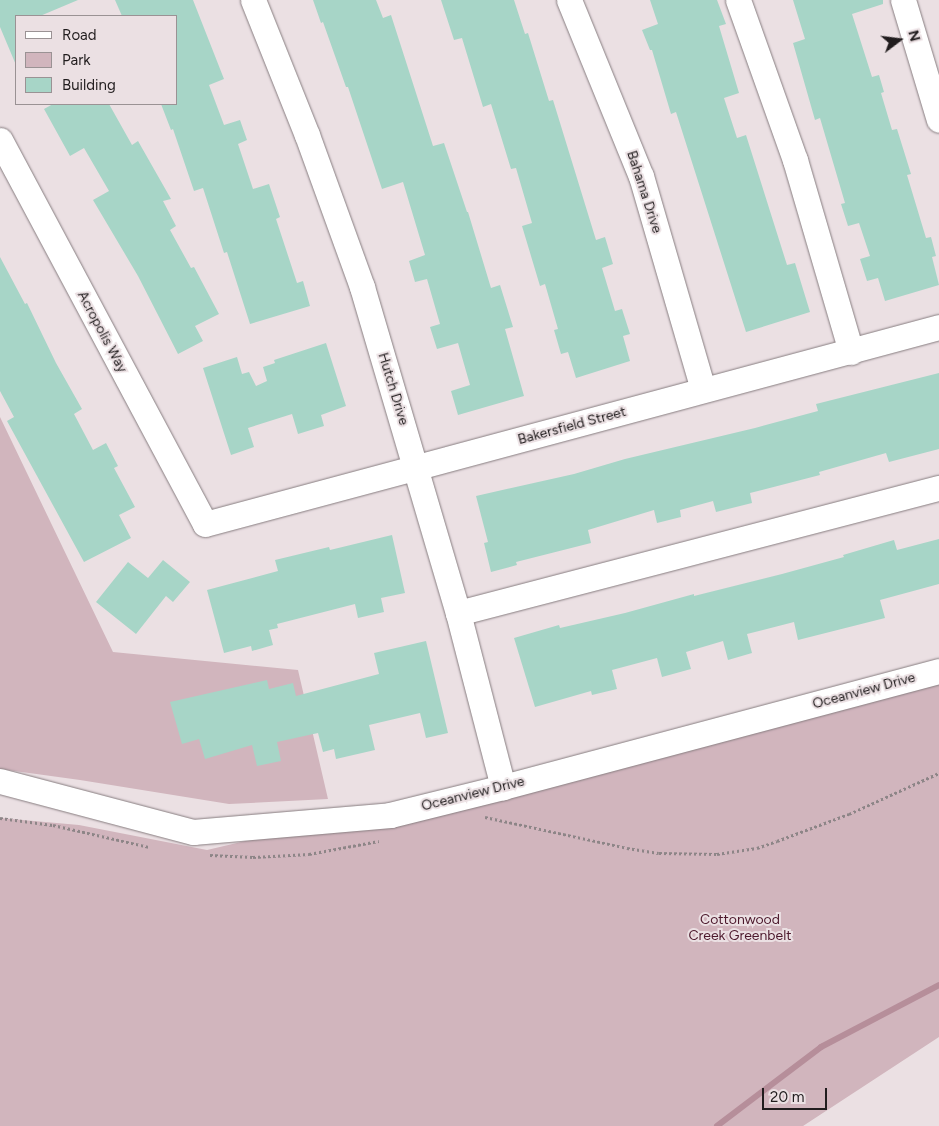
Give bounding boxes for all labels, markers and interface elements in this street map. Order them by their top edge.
legend [15,15,178,105]
north arrow [874,15,924,65]
text: Road [62,26,97,44]
text: N [904,29,924,43]
text: Park [62,51,91,69]
text: Building [62,76,116,94]
street label: Bahama Drive [623,149,665,235]
street label: Acropolis Way [74,288,130,376]
street label: Hutch Drive [374,351,412,427]
street label: Bakersfield Street [516,403,628,449]
street label: Oceanview Drive [811,669,917,713]
street label: Oceanview Drive [420,773,526,815]
park label: Cottonwood Creek Greenbelt [688,912,792,944]
scale bar [764,1078,829,1110]
text: 20 m [770,1088,804,1106]

